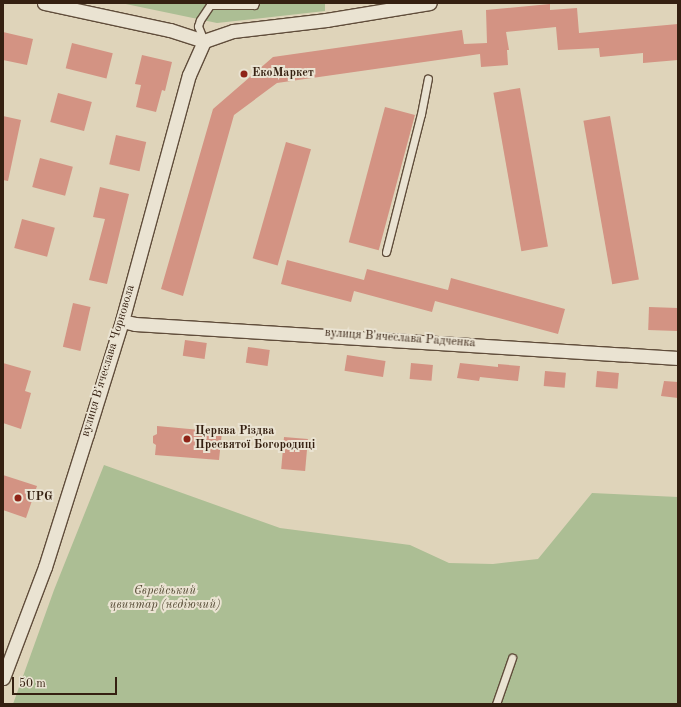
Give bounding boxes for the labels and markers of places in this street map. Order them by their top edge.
place label: ЕкоМаркет [252,67,314,81]
marker: ЕкоМаркет [239,69,249,79]
place label: Церква Різдва Пресвятої Богородиці [195,425,315,453]
marker: Церква Різдва Пресвятої Богородиці [182,434,192,444]
place label: UPG [26,491,53,505]
marker: UPG [13,493,23,503]

